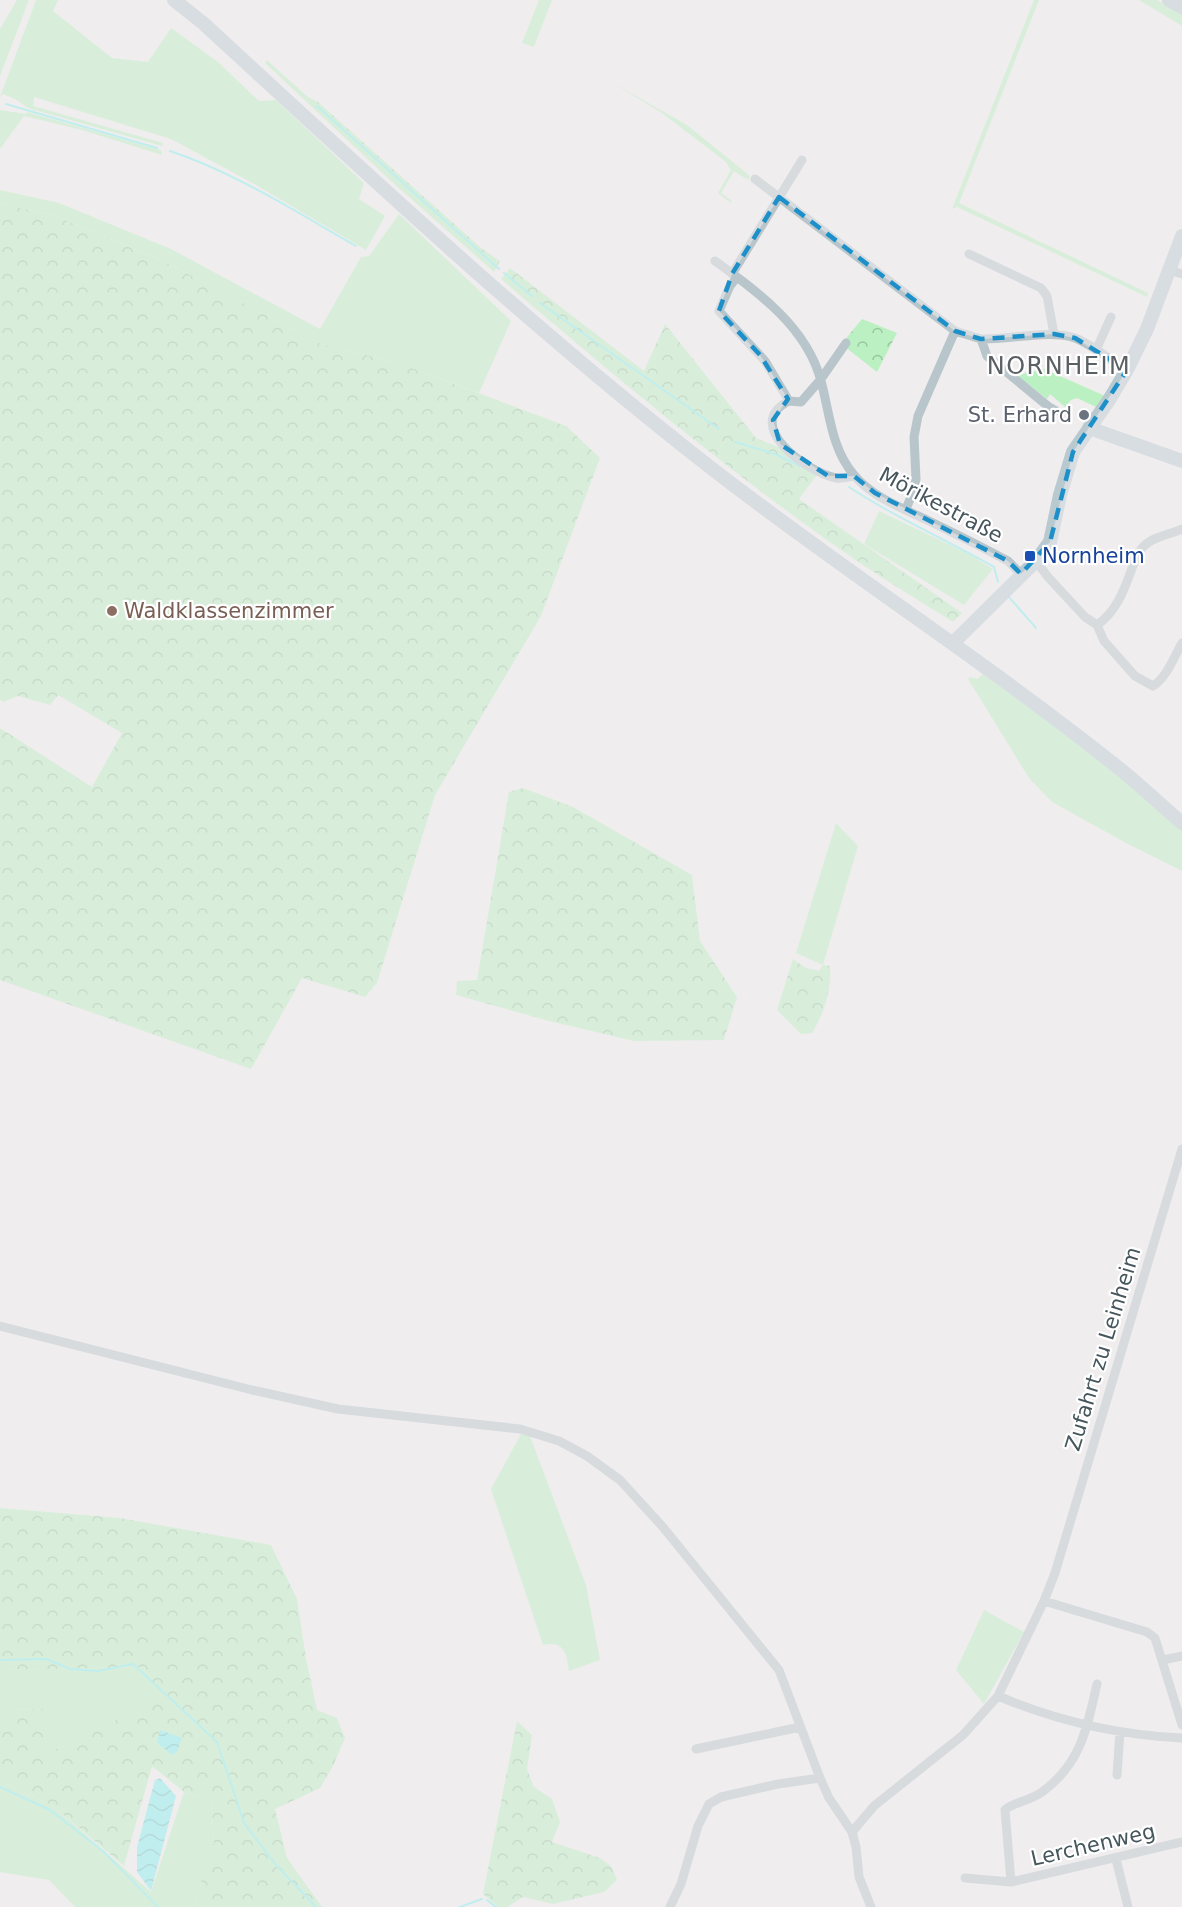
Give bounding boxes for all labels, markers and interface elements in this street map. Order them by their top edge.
district label: NORNHEIM [987,352,1131,380]
place label: St. Erhard [968,403,1072,427]
marker: St. Erhard [1077,408,1091,422]
street label: Mörikestraße [875,462,1007,548]
place label: Nornheim [1042,544,1145,568]
marker: Nornheim [1023,549,1037,563]
place label: Waldklassenzimmer [124,599,334,623]
marker: Waldklassenzimmer [105,604,119,618]
street label: Zufahrt zu Leinheim [1061,1244,1145,1454]
street label: Lerchenweg [1028,1819,1158,1871]

